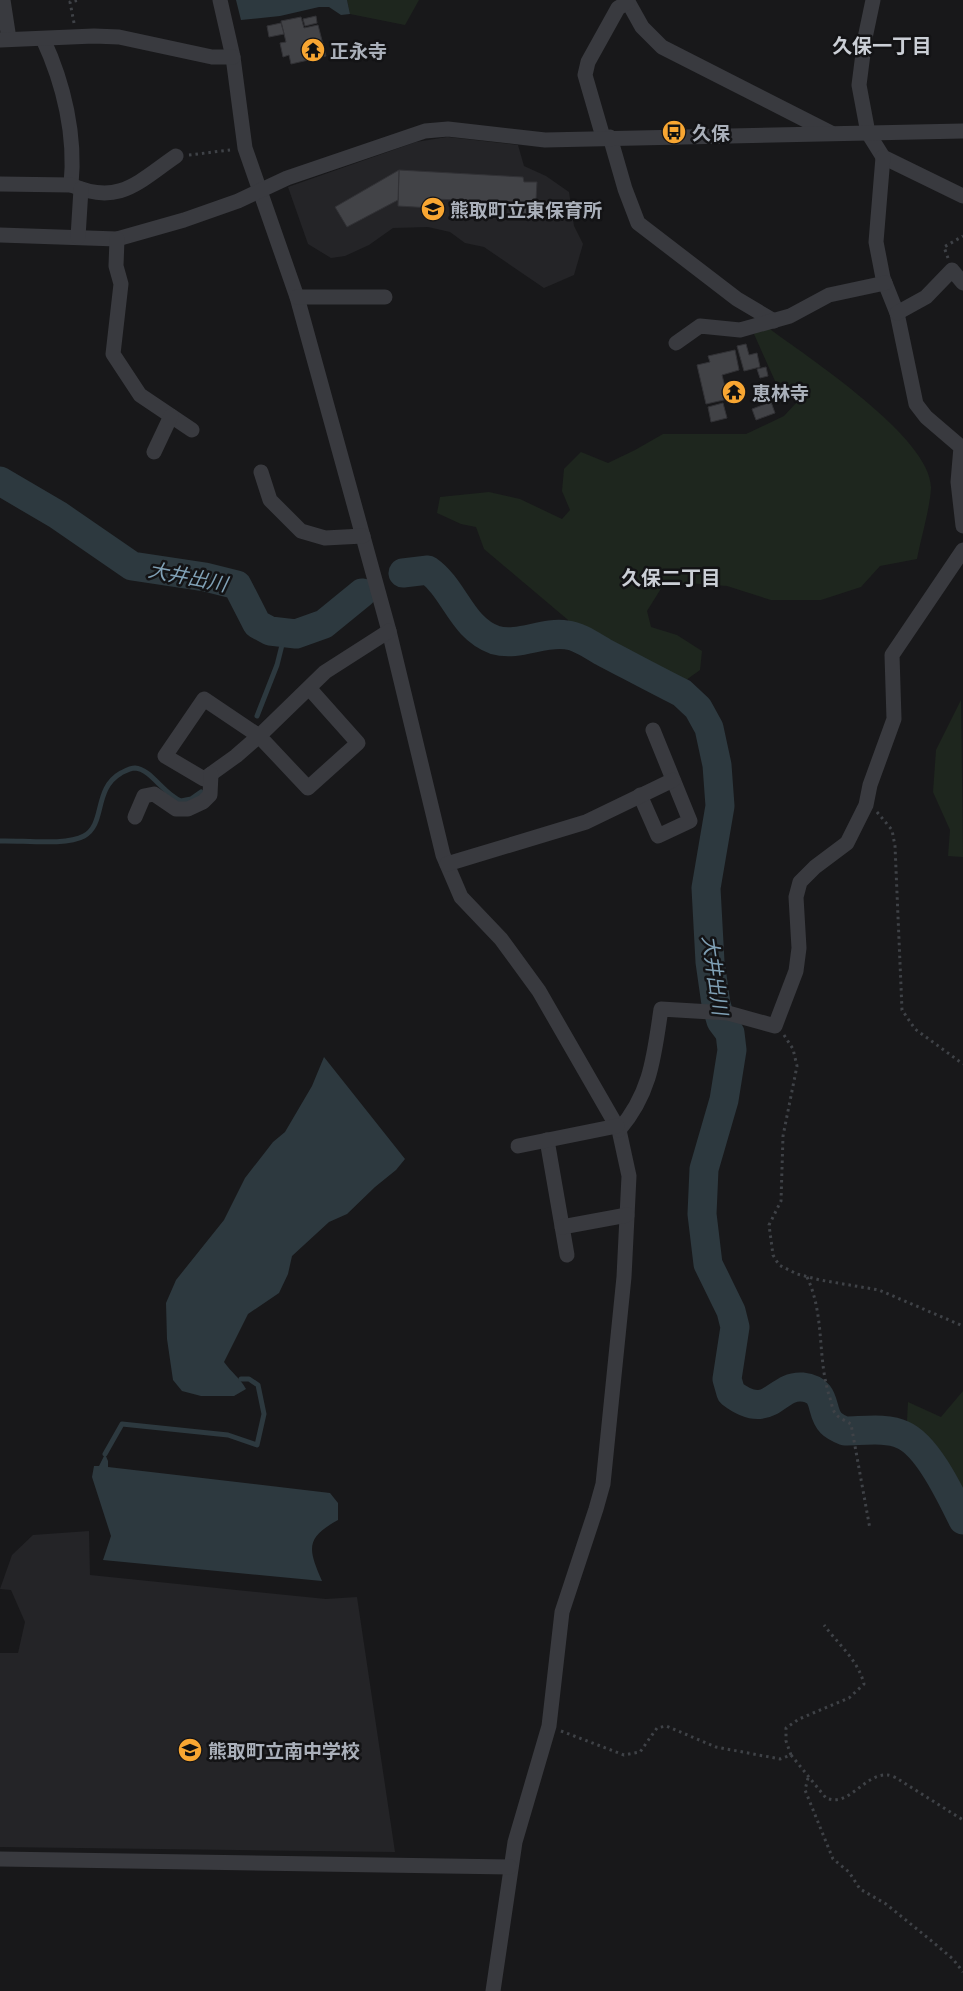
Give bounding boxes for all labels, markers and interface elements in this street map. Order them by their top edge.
district label: 久保一丁目 [832,33,932,57]
temple icon: 正永寺 [300,37,326,63]
place label: 正永寺 [330,39,387,62]
bus stop icon: 久保 [661,119,687,145]
place label: 久保 [692,121,730,144]
school or university icon: 熊取町立東保育所 [420,196,446,222]
place label: 熊取町立東保育所 [450,198,602,221]
temple icon: 恵林寺 [721,379,747,405]
place label: 恵林寺 [752,381,809,404]
water label: 大井出川 [146,557,232,596]
district label: 久保二丁目 [621,565,721,589]
water label: 大井出川 [699,934,734,1018]
school or university icon: 熊取町立南中学校 [177,1737,203,1763]
place label: 熊取町立南中学校 [208,1739,360,1762]

